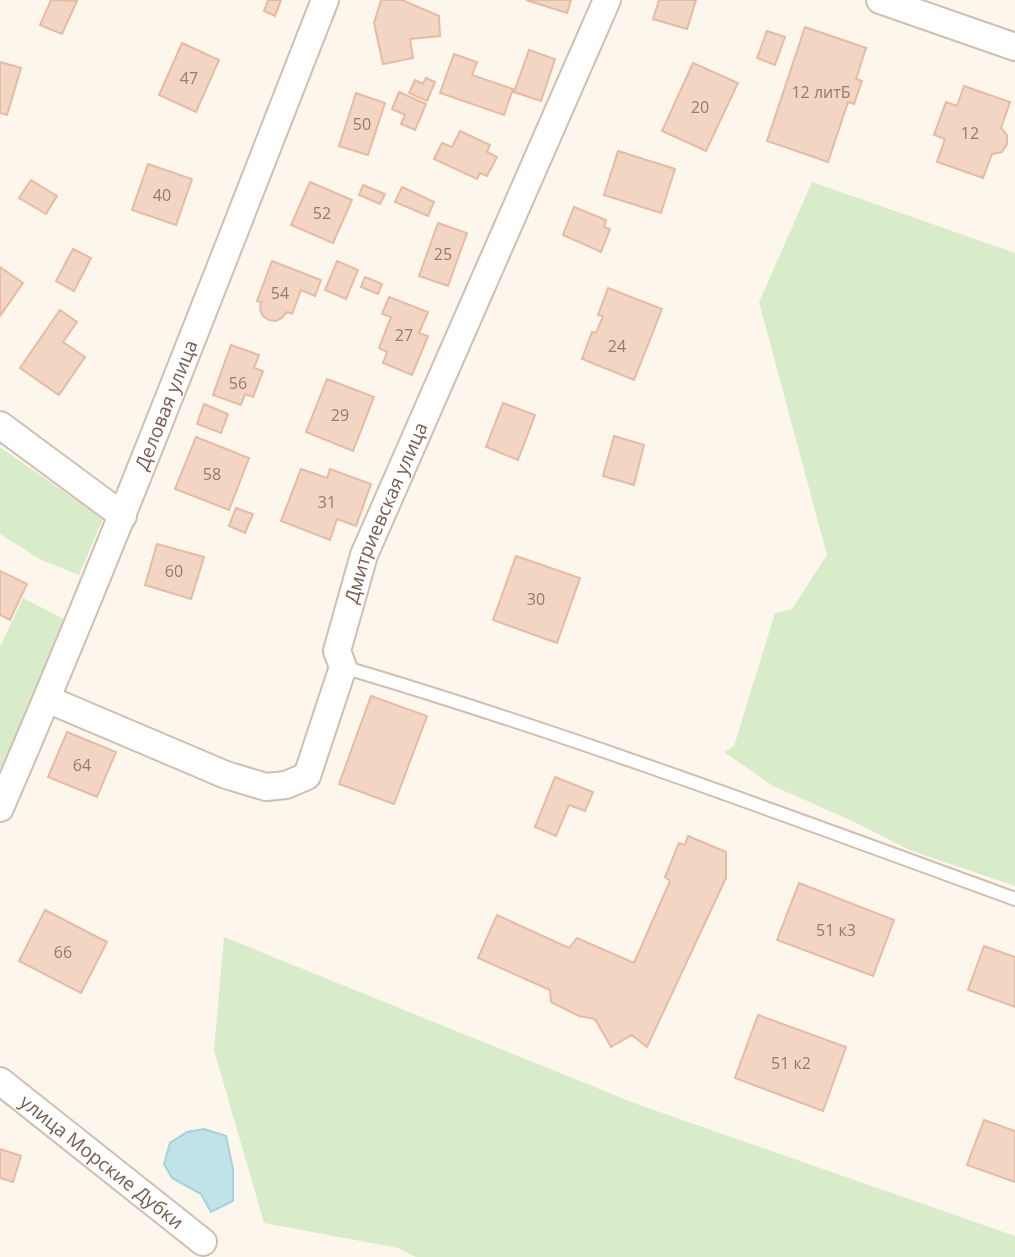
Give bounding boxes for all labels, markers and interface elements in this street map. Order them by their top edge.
house number: 47 [180,67,198,89]
house number: 12 литБ [791,81,851,103]
house number: 20 [691,96,709,118]
house number: 50 [353,113,371,135]
house number: 12 [961,122,979,144]
house number: 40 [153,184,171,206]
house number: 52 [313,202,331,224]
house number: 25 [434,243,452,265]
house number: 54 [271,282,289,304]
house number: 27 [395,324,413,346]
house number: 24 [608,335,626,357]
street label: Деловая улица [128,336,204,474]
house number: 56 [229,372,247,394]
house number: 29 [331,404,349,426]
street label: Дмитриевская улица [338,418,434,606]
house number: 58 [203,463,221,485]
house number: 31 [318,491,336,513]
house number: 60 [165,560,183,582]
house number: 30 [527,588,545,610]
house number: 64 [73,754,91,776]
house number: 51 к3 [816,919,856,941]
house number: 66 [54,941,72,963]
house number: 51 к2 [771,1052,811,1074]
street label: улица Морские Дубки [14,1089,189,1235]

